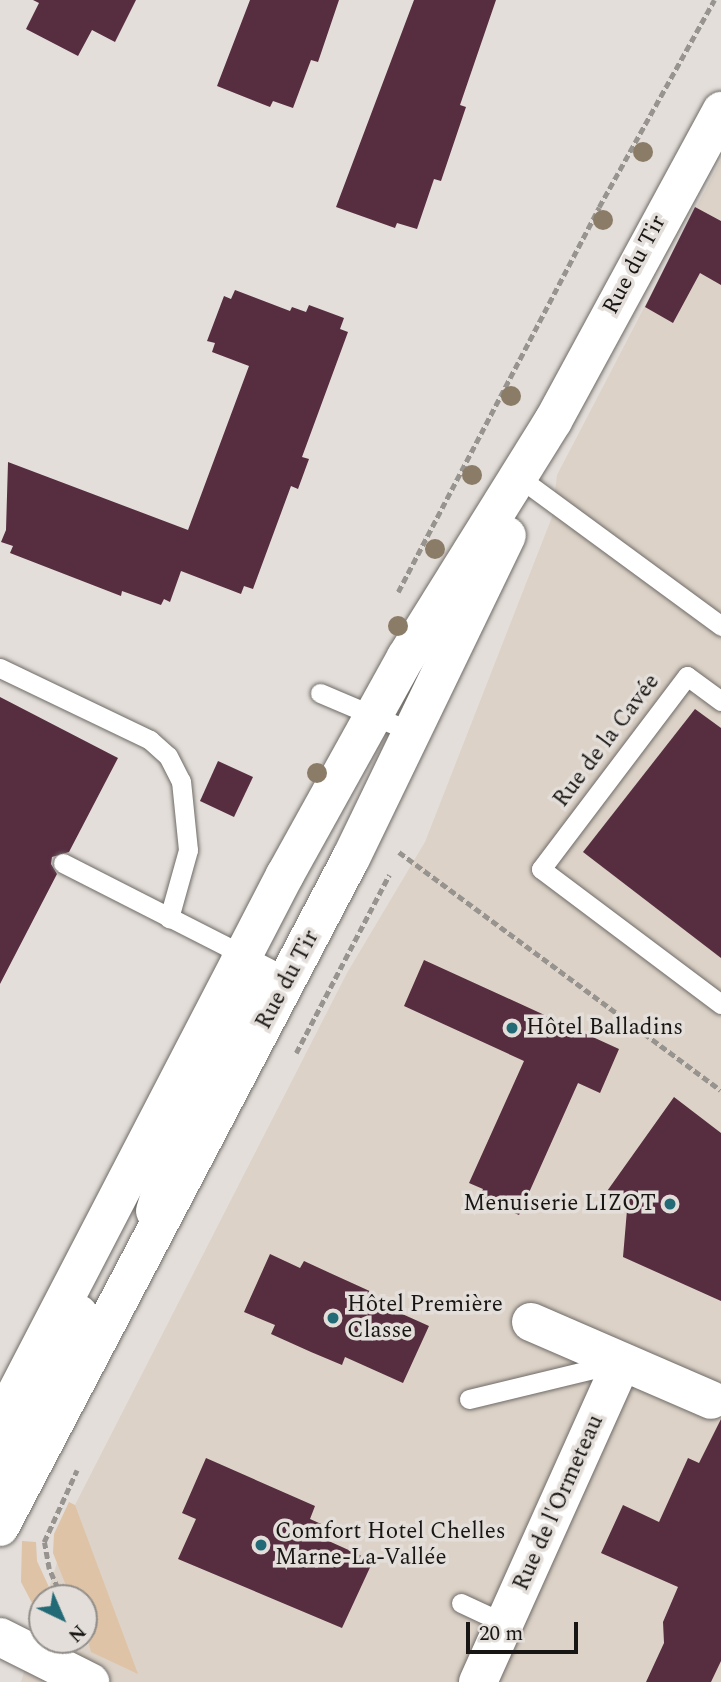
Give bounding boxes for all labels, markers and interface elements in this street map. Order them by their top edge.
street label: Rue du Tir [597,211,673,319]
street label: Rue de la Cavée [548,669,666,813]
street label: Rue du Tir [250,926,326,1034]
place label: Hôtel Balladins [526,1014,683,1042]
marker: Hôtel Balladins [504,1020,520,1036]
place label: Menuiserie LIZOT [463,1190,656,1218]
marker: Menuiserie LIZOT [662,1196,678,1212]
place label: Hôtel Première Classe [347,1291,503,1345]
marker: Hôtel Première Classe [325,1310,341,1326]
street label: Rue de l'Ormeteau [508,1411,610,1595]
place label: Comfort Hotel Chelles Marne-La-Vallée [275,1518,506,1572]
marker: Comfort Hotel Chelles Marne-La-Vallée [253,1537,269,1553]
north arrow [28,1584,98,1654]
scale bar [469,1608,581,1652]
text: N [61,1617,92,1649]
text: 20 m [479,1618,523,1650]

